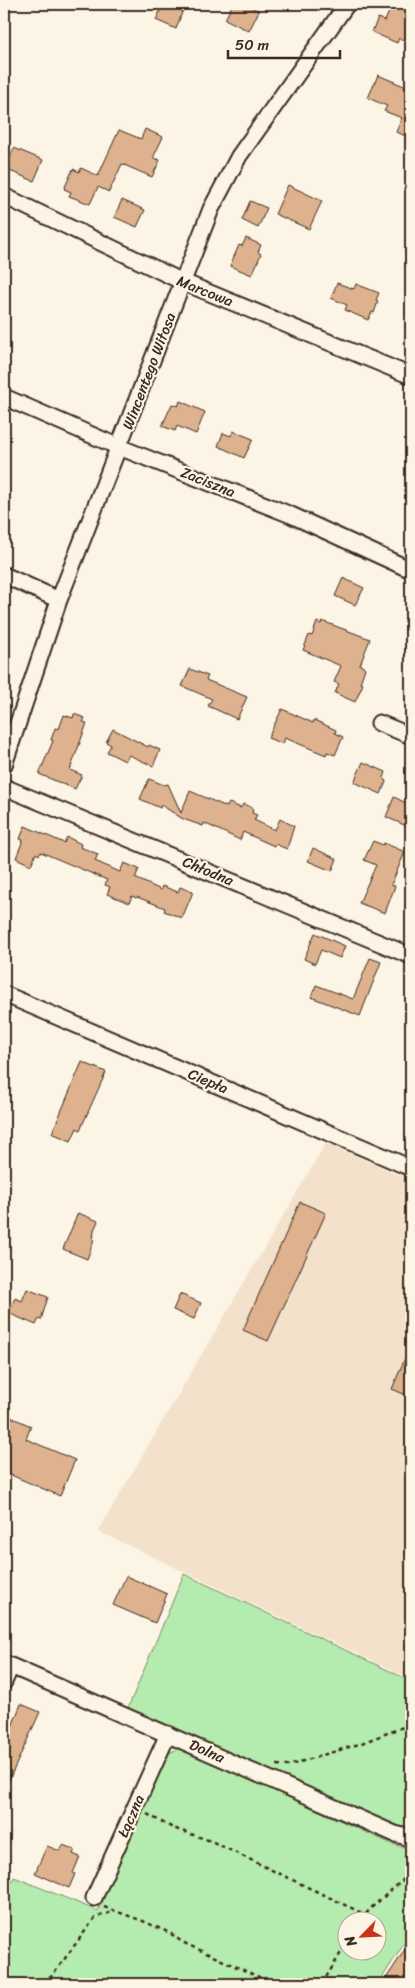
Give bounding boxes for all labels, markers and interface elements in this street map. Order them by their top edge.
scale bar [228,28,340,60]
text: 50 m [235,32,270,58]
street label: Marcowa [173,268,238,314]
street label: Wincentego Witosa [115,308,183,433]
street label: Zaciszna [177,459,240,505]
street label: Chłodna [178,849,238,894]
street label: Ciepła [184,1061,233,1101]
street label: Dolna [185,1732,229,1770]
street label: Łączna [110,1790,152,1842]
north arrow [338,1910,388,1960]
text: N [337,1931,364,1952]

